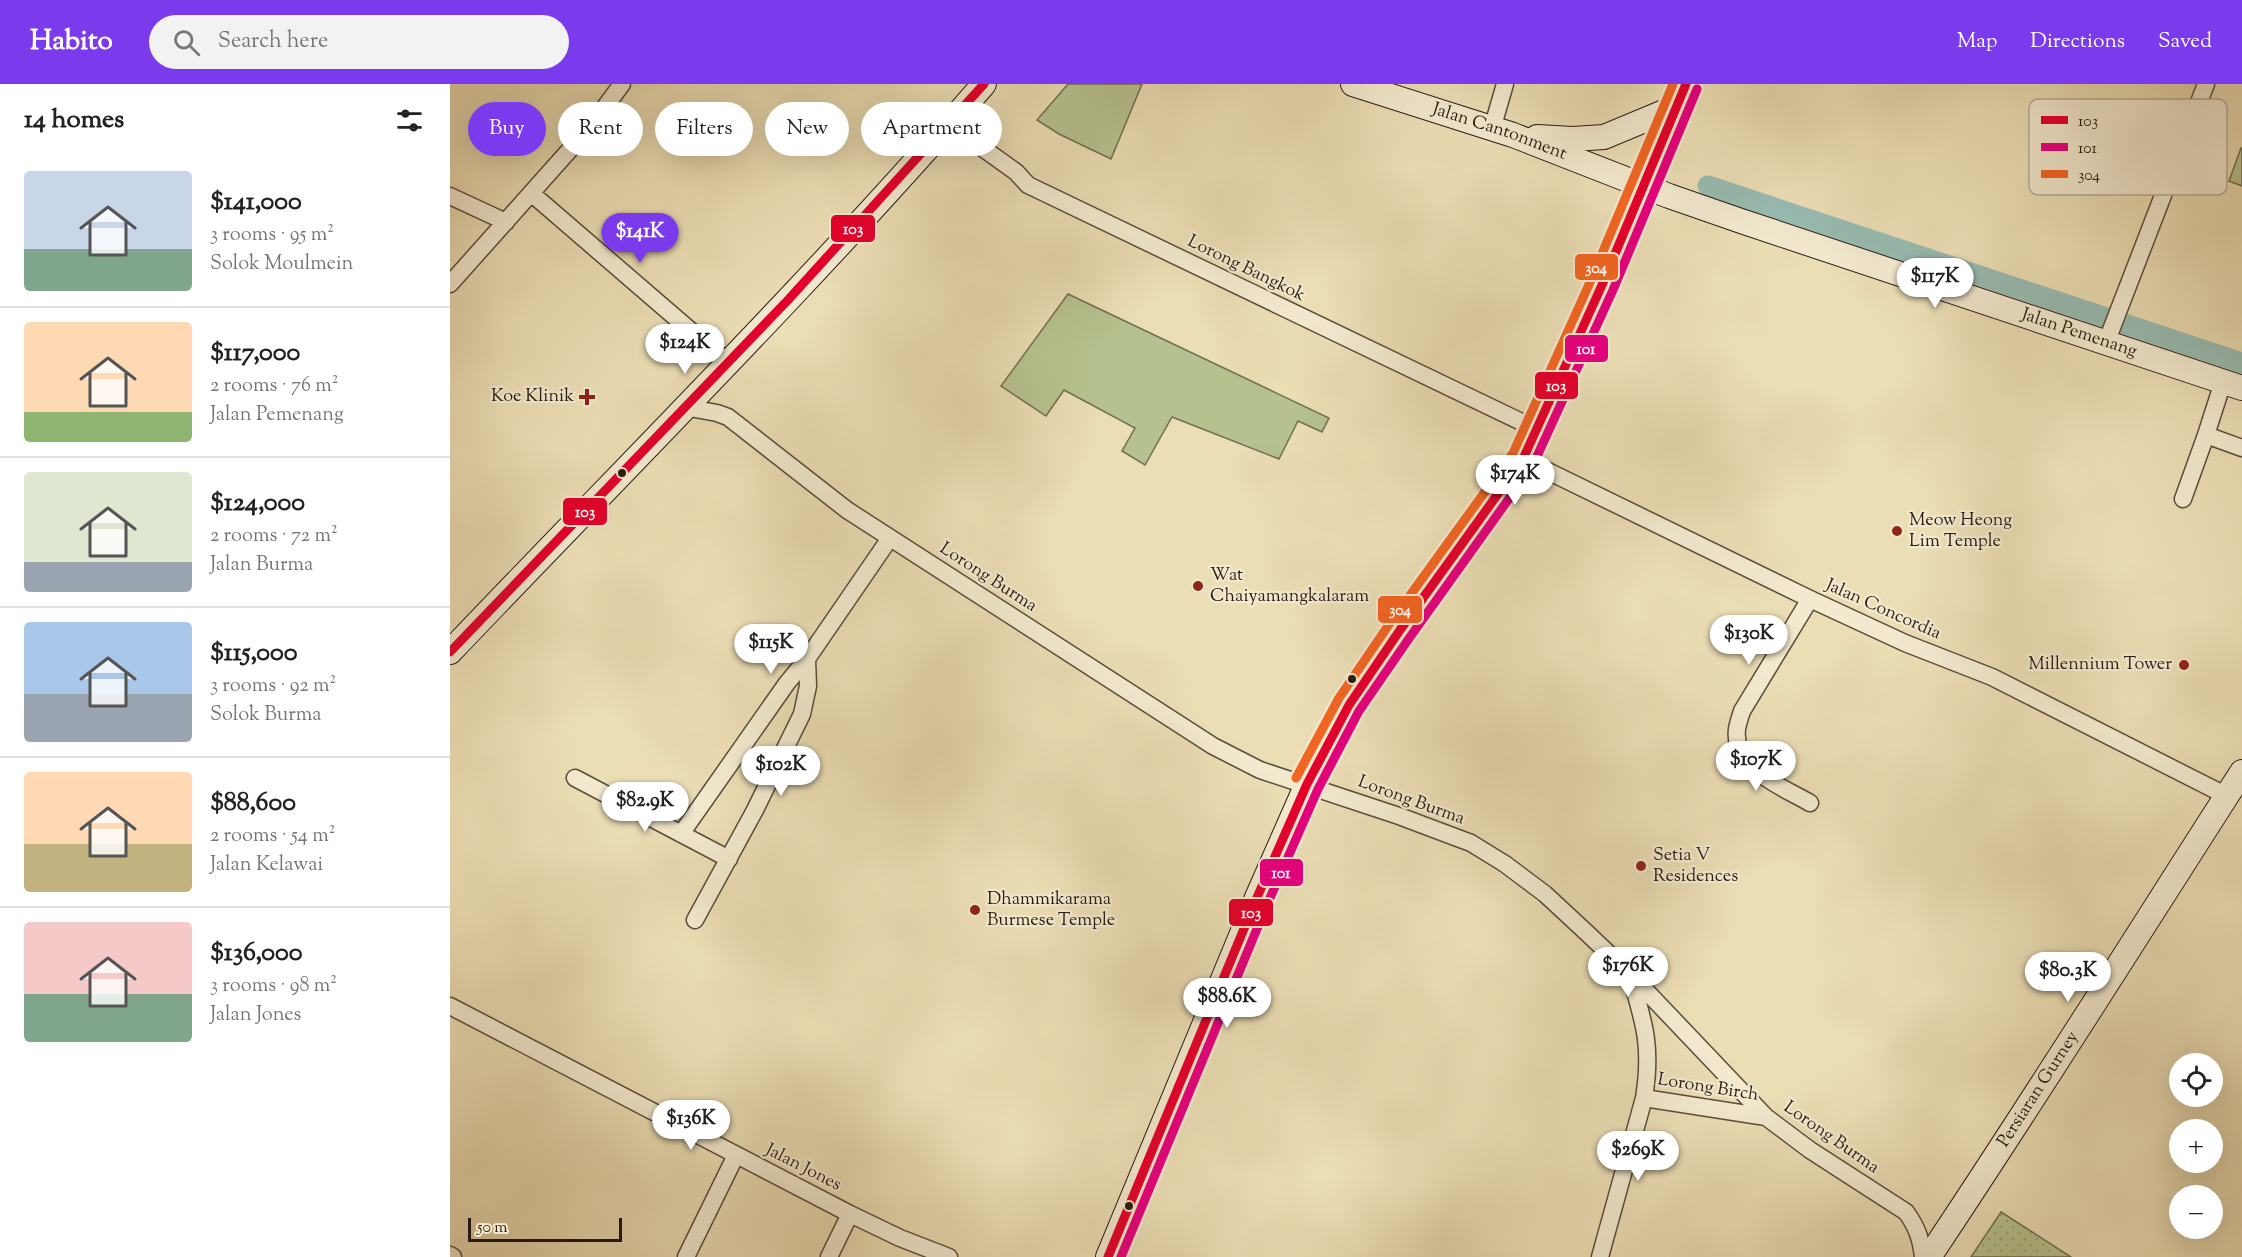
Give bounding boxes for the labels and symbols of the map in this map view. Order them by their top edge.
street label: Jalan Cantonment [1428,97,1570,168]
legend [2029,99,2227,195]
text: 103 [2078,111,2098,134]
text: 101 [2078,138,2098,161]
text: 304 [2078,165,2100,188]
pin: $141K [598,213,682,264]
line badge: 103 [830,214,876,243]
text: 103 [843,219,864,242]
street label: Lorong Bangkok [1183,229,1310,309]
line badge: 304 [1574,253,1619,281]
text: 304 [1585,258,1607,281]
pin: $117K [1893,258,1977,309]
street label: Jalan Pemenang [2017,302,2141,365]
pin: $124K [643,324,727,375]
line badge: 101 [1564,334,1609,363]
text: 101 [1576,339,1596,362]
line badge: 103 [1534,371,1579,400]
text: 103 [1546,376,1567,399]
place label: Koe Klinik [491,384,574,410]
marker: Koe Klinik [578,388,596,406]
pin: $174K [1473,455,1557,506]
unlabelled marker [616,467,628,479]
line badge: 103 [562,497,608,526]
text: 103 [575,502,596,525]
place label: Meow Heong Lim Temple [1909,508,2012,555]
marker: Meow Heong Lim Temple [1890,524,1904,538]
street label: Lorong Burma [934,537,1042,619]
place label: Wat Chaiyamangkalaram [1210,563,1369,610]
street label: Jalan Concordia [1820,573,1945,647]
marker: Wat Chaiyamangkalaram [1191,579,1205,593]
line badge: 304 [1377,595,1423,624]
text: 304 [1389,600,1411,623]
pin: $130K [1707,615,1791,666]
pin: $115K [729,624,813,675]
place label: Millennium Tower [2028,652,2172,678]
marker: Millennium Tower [2177,658,2191,672]
unlabelled marker [1346,673,1358,685]
pin: $107K [1714,741,1798,792]
pin: $102K [739,746,823,797]
street label: Lorong Burma [1354,770,1468,832]
pin: $82.9K [596,782,694,833]
place label: Setia V Residences [1653,843,1738,890]
line badge: 101 [1259,858,1304,887]
marker: Setia V Residences [1634,859,1648,873]
text: 101 [1271,863,1291,886]
place label: Dhammikarama Burmese Temple [987,887,1115,934]
line badge: 103 [1228,898,1274,927]
marker: Dhammikarama Burmese Temple [968,903,982,917]
text: 103 [1241,903,1262,926]
pin: $176K [1586,947,1670,998]
pin: $80.3K [2019,952,2117,1003]
pin: $88.6K [1178,978,1276,1029]
street label: Persiaran Gurney [1991,1026,2086,1153]
street label: Lorong Birch [1656,1067,1761,1109]
street label: Lorong Burma [1778,1095,1884,1181]
pin: $136K [649,1100,733,1151]
pin: $269K [1596,1131,1680,1182]
street label: Jalan Jones [760,1137,846,1198]
unlabelled marker [1123,1200,1135,1212]
scale bar [468,1215,622,1242]

